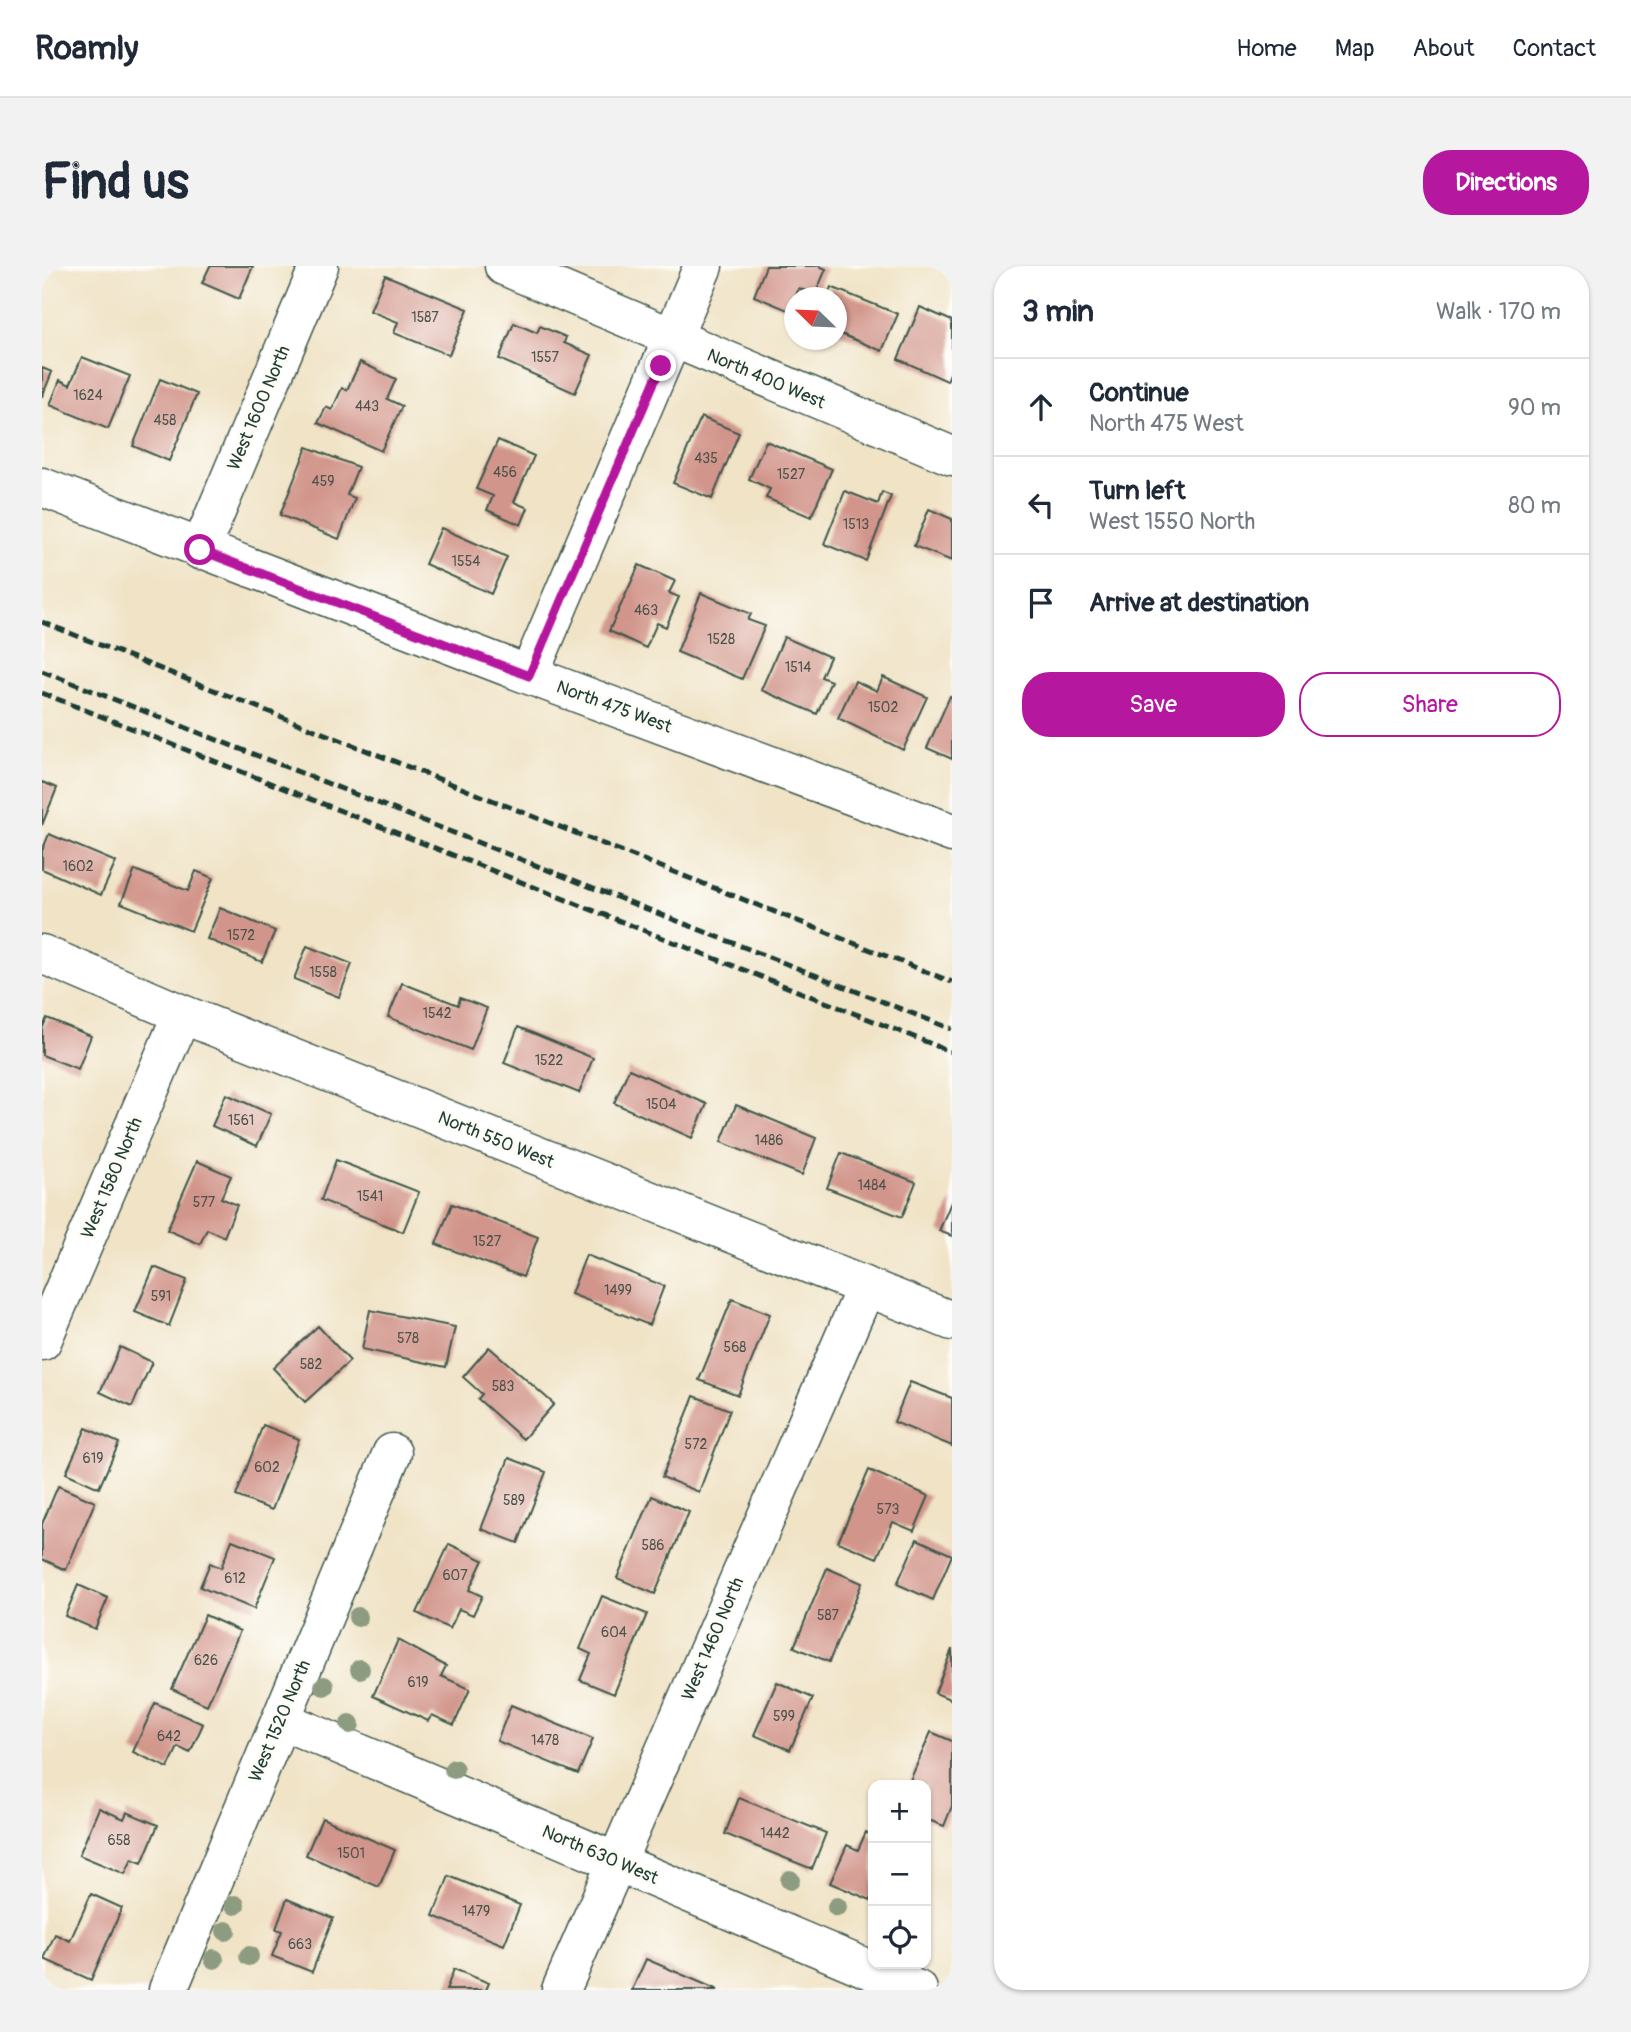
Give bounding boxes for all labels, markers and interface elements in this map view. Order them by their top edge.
text: Roamly [35,28,138,69]
text: Home [1236,34,1297,63]
text: Map [1335,34,1375,63]
text: About [1413,34,1475,63]
text: Contact [1513,34,1596,63]
button: Directions [1423,150,1589,215]
text: Find us [42,152,189,213]
north arrow [784,287,847,350]
text: 3 min [1022,293,1094,330]
text: Walk · 170 m [1436,297,1561,326]
house number: 1587 [411,309,439,326]
street label: West 1600 North [222,342,296,474]
street label: North 400 West [703,344,829,415]
house number: 1557 [531,349,560,366]
route end [645,350,676,381]
text: Continue [1089,377,1189,409]
house number: 1624 [73,387,103,404]
icon: ahead [1022,388,1060,426]
text: 90 m [1508,393,1561,422]
house number: 443 [355,398,379,415]
text: North 475 West [1089,409,1244,438]
house number: 458 [154,412,176,429]
house number: 435 [694,450,718,467]
house number: 456 [493,464,517,481]
house number: 1527 [777,466,806,483]
house number: 459 [312,473,334,490]
text: Turn left [1089,475,1185,507]
icon: left [1022,486,1060,524]
text: 80 m [1508,491,1561,520]
text: West 1550 North [1089,507,1255,536]
house number: 1513 [843,516,869,533]
route start [184,534,215,565]
house number: 1554 [452,553,480,570]
icon: arrive [1022,584,1060,622]
text: Arrive at destination [1089,587,1309,619]
house number: 463 [634,602,658,619]
house number: 1528 [707,631,735,648]
house number: 1514 [785,659,811,676]
button: Save [1022,672,1285,737]
button: Share [1299,672,1561,737]
street label: North 475 West [553,675,676,739]
house number: 1502 [868,699,898,716]
house number: 1602 [62,858,94,875]
house number: 1572 [227,927,255,944]
house number: 1558 [309,964,337,981]
house number: 1542 [422,1005,452,1022]
house number: 1522 [535,1052,564,1069]
house number: 1504 [646,1096,676,1113]
street label: North 550 West [435,1106,558,1174]
house number: 1561 [228,1112,254,1129]
street label: West 1580 North [76,1114,148,1242]
house number: 1486 [755,1132,783,1149]
house number: 1484 [858,1177,886,1194]
house number: 1541 [357,1188,383,1205]
house number: 577 [193,1194,216,1211]
house number: 1527 [473,1233,502,1250]
house number: 1499 [604,1282,632,1299]
house number: 591 [151,1288,171,1305]
house number: 578 [397,1330,419,1347]
house number: 568 [724,1339,746,1356]
house number: 582 [300,1356,322,1373]
house number: 583 [492,1378,514,1395]
house number: 572 [685,1436,708,1453]
house number: 619 [83,1450,103,1467]
house number: 602 [254,1459,280,1476]
house number: 589 [503,1492,525,1509]
house number: 573 [877,1501,900,1518]
house number: 586 [642,1537,664,1554]
house number: 607 [442,1567,468,1584]
house number: 612 [224,1570,246,1587]
street label: West 1460 North [677,1574,749,1704]
house number: 587 [817,1607,840,1624]
house number: 604 [601,1624,627,1641]
house number: 626 [194,1652,218,1669]
street label: West 1520 North [244,1656,316,1786]
house number: 619 [408,1674,428,1691]
house number: 599 [773,1708,795,1725]
house number: 642 [157,1728,181,1745]
house number: 1478 [531,1732,559,1749]
map controls [868,1780,931,1969]
button: + [868,1780,931,1843]
street label: North 630 West [538,1820,662,1890]
house number: 1442 [760,1825,790,1842]
house number: 658 [108,1832,130,1849]
button: − [868,1843,931,1906]
house number: 1501 [337,1845,365,1862]
house number: 1479 [462,1903,490,1920]
button: locate [868,1906,931,1969]
house number: 663 [288,1936,312,1953]

